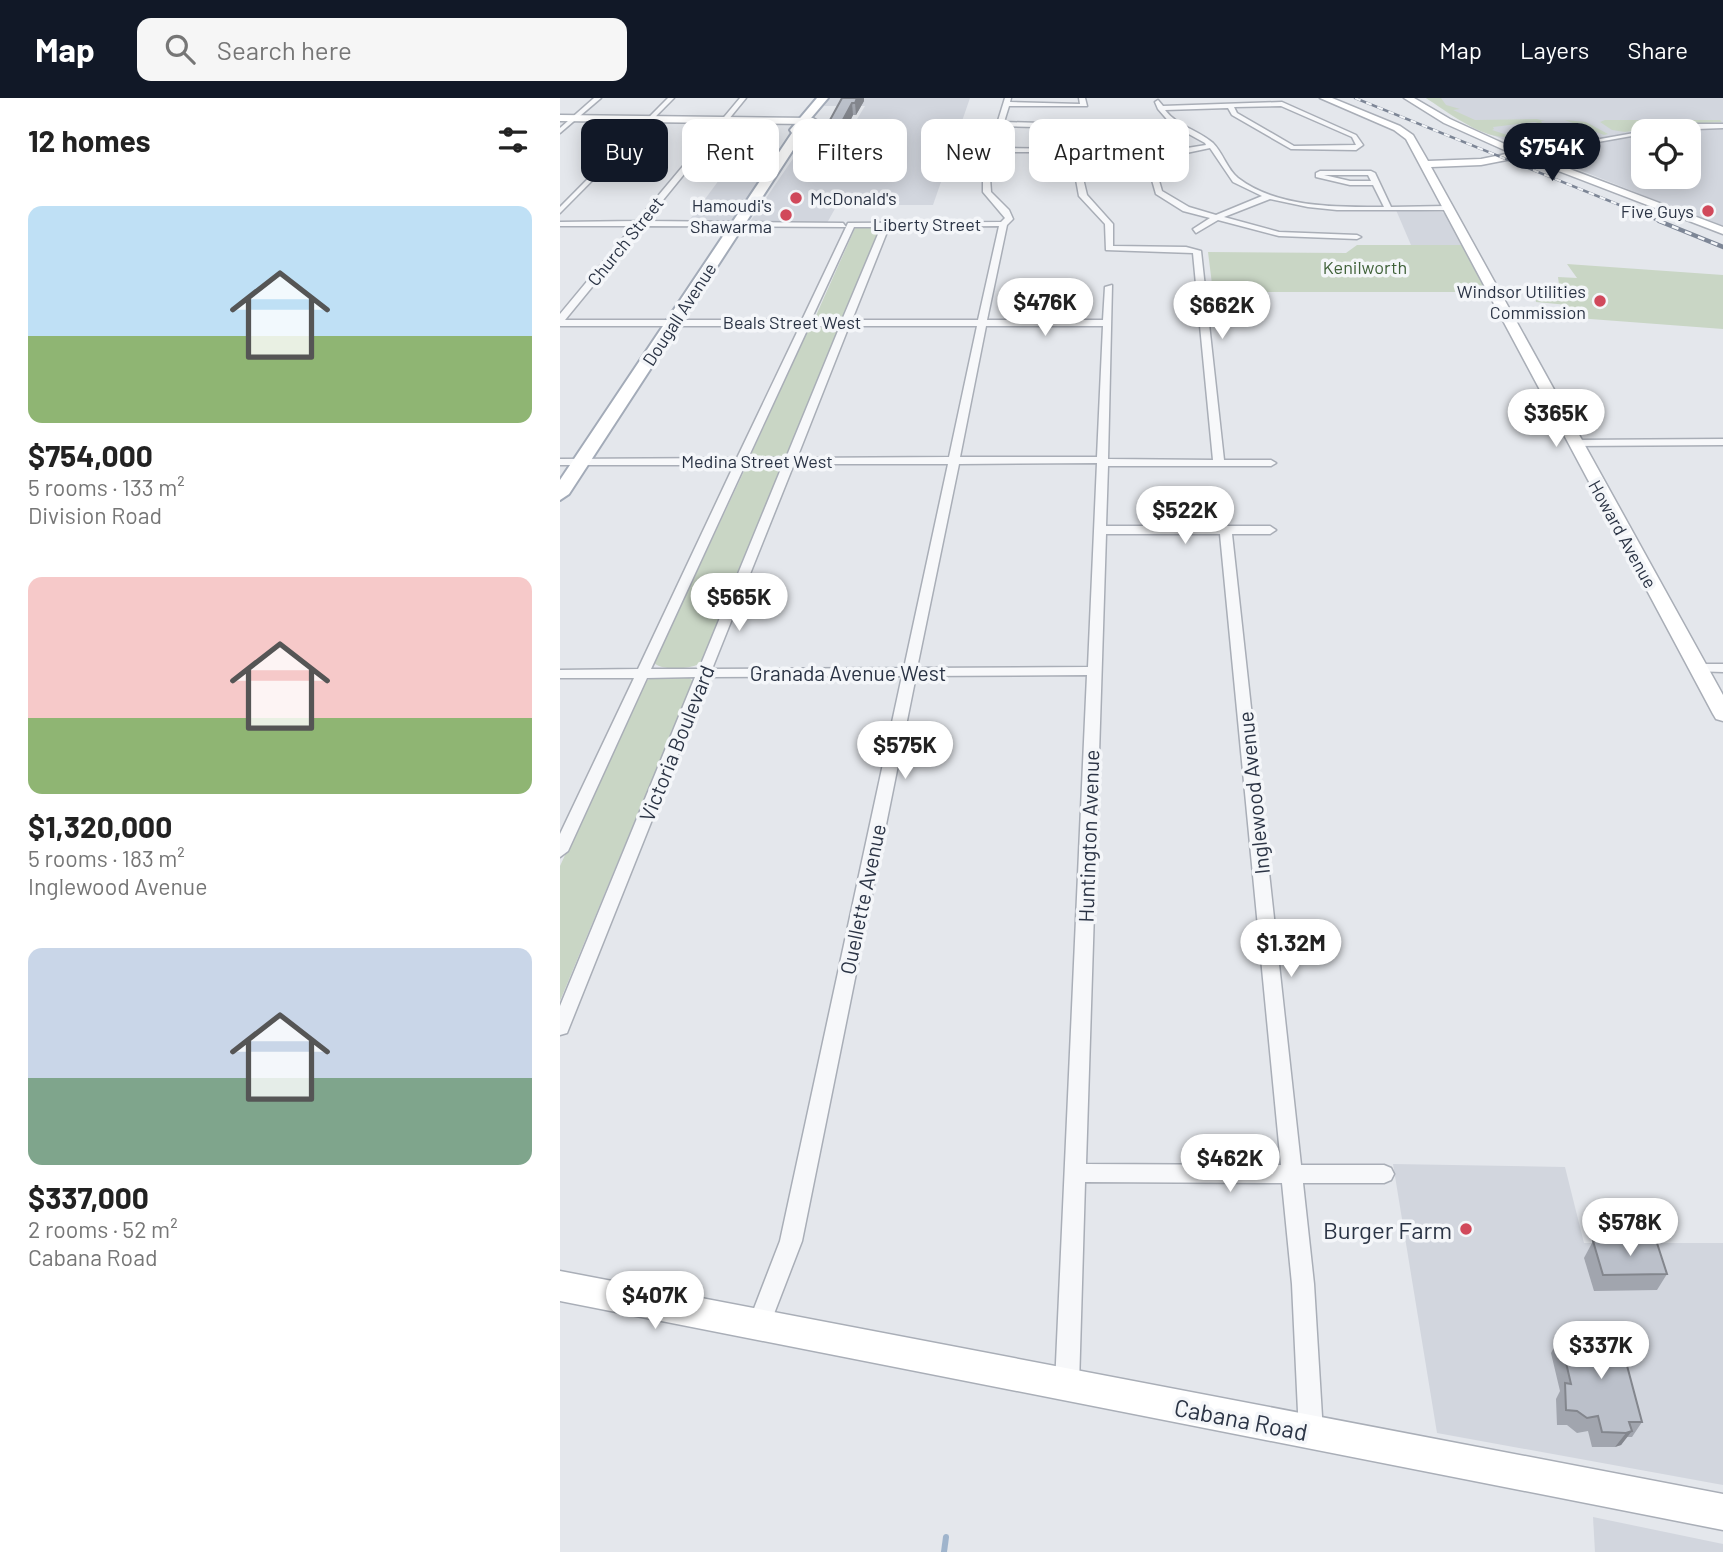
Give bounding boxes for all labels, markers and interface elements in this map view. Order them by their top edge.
search box [137,18,627,81]
text: Map [35,29,95,69]
icon: search [161,30,199,68]
text: Search here [217,34,352,65]
text: Map [1439,35,1482,64]
text: Layers [1520,35,1589,64]
text: Share [1627,35,1688,64]
chip: Buy [581,119,668,182]
chip: Rent [682,119,779,182]
chip: Filters [793,119,907,182]
chip: New [921,119,1015,182]
chip: Apartment [1029,119,1189,182]
map controls [1631,119,1701,189]
button: locate [1631,119,1701,189]
icon: filters [494,121,532,159]
text: 12 homes [28,122,151,158]
pin: $754K [1503,123,1601,183]
text: $754K [1519,132,1585,160]
place label: McDonald's [810,187,897,209]
marker: McDonald's [788,190,804,206]
street label: Church Street [582,192,668,290]
place label: Hamoudi's Shawarma [690,194,772,237]
place label: Five Guys [1621,200,1694,222]
marker: Five Guys [1700,203,1716,219]
marker: Hamoudi's Shawarma [778,207,794,223]
street label: Liberty Street [873,213,981,235]
icon: home [217,252,343,378]
park label: Kenilworth [1323,256,1407,278]
street label: Dougall Avenue [638,258,720,370]
pin: $476K [996,278,1094,338]
place label: Windsor Utilities Commission [1457,280,1586,323]
pin: $662K [1173,282,1271,341]
text: $476K [1013,287,1077,315]
text: $662K [1189,290,1255,318]
marker: Windsor Utilities Commission [1592,293,1608,309]
street label: Beals Street West [723,311,861,333]
pin: $365K [1507,390,1605,449]
text: $365K [1524,398,1588,426]
text: $754,000 [28,437,153,473]
street label: Medina Street West [681,450,833,472]
text: 5 rooms · 133 m² [28,473,185,501]
street label: Howard Avenue [1584,476,1662,592]
pin: $522K [1136,486,1234,546]
text: $522K [1152,495,1218,523]
text: Division Road [28,501,162,529]
pin: $565K [690,574,788,633]
text: $565K [707,582,771,610]
icon: home [217,623,343,749]
street label: Granada Avenue West [750,660,946,685]
street label: Victoria Boulevard [633,661,719,825]
street label: Inglewood Avenue [1232,710,1274,876]
pin: $575K [856,722,954,781]
text: $575K [873,730,937,758]
street label: Huntington Avenue [1072,749,1104,923]
text: $1,320,000 [28,808,172,844]
street label: Ouellette Avenue [834,821,890,977]
text: 5 rooms · 183 m² [28,844,185,872]
text: Inglewood Avenue [28,872,207,900]
pin: $1.32M [1234,920,1348,979]
text: $1.32M [1256,928,1326,956]
icon: home [217,994,343,1120]
pin: $462K [1181,1134,1279,1194]
text: $462K [1197,1143,1263,1171]
text: $337,000 [28,1179,149,1215]
pin: $578K [1581,1198,1679,1258]
text: $578K [1598,1207,1662,1235]
text: 2 rooms · 52 m² [28,1215,178,1243]
place label: Burger Farm [1323,1215,1452,1244]
marker: Burger Farm [1458,1221,1474,1237]
text: Cabana Road [28,1243,157,1271]
pin: $407K [606,1272,704,1331]
text: $407K [622,1280,688,1308]
pin: $337K [1552,1322,1650,1381]
text: $337K [1569,1330,1633,1358]
street label: Cabana Road [1172,1392,1310,1446]

